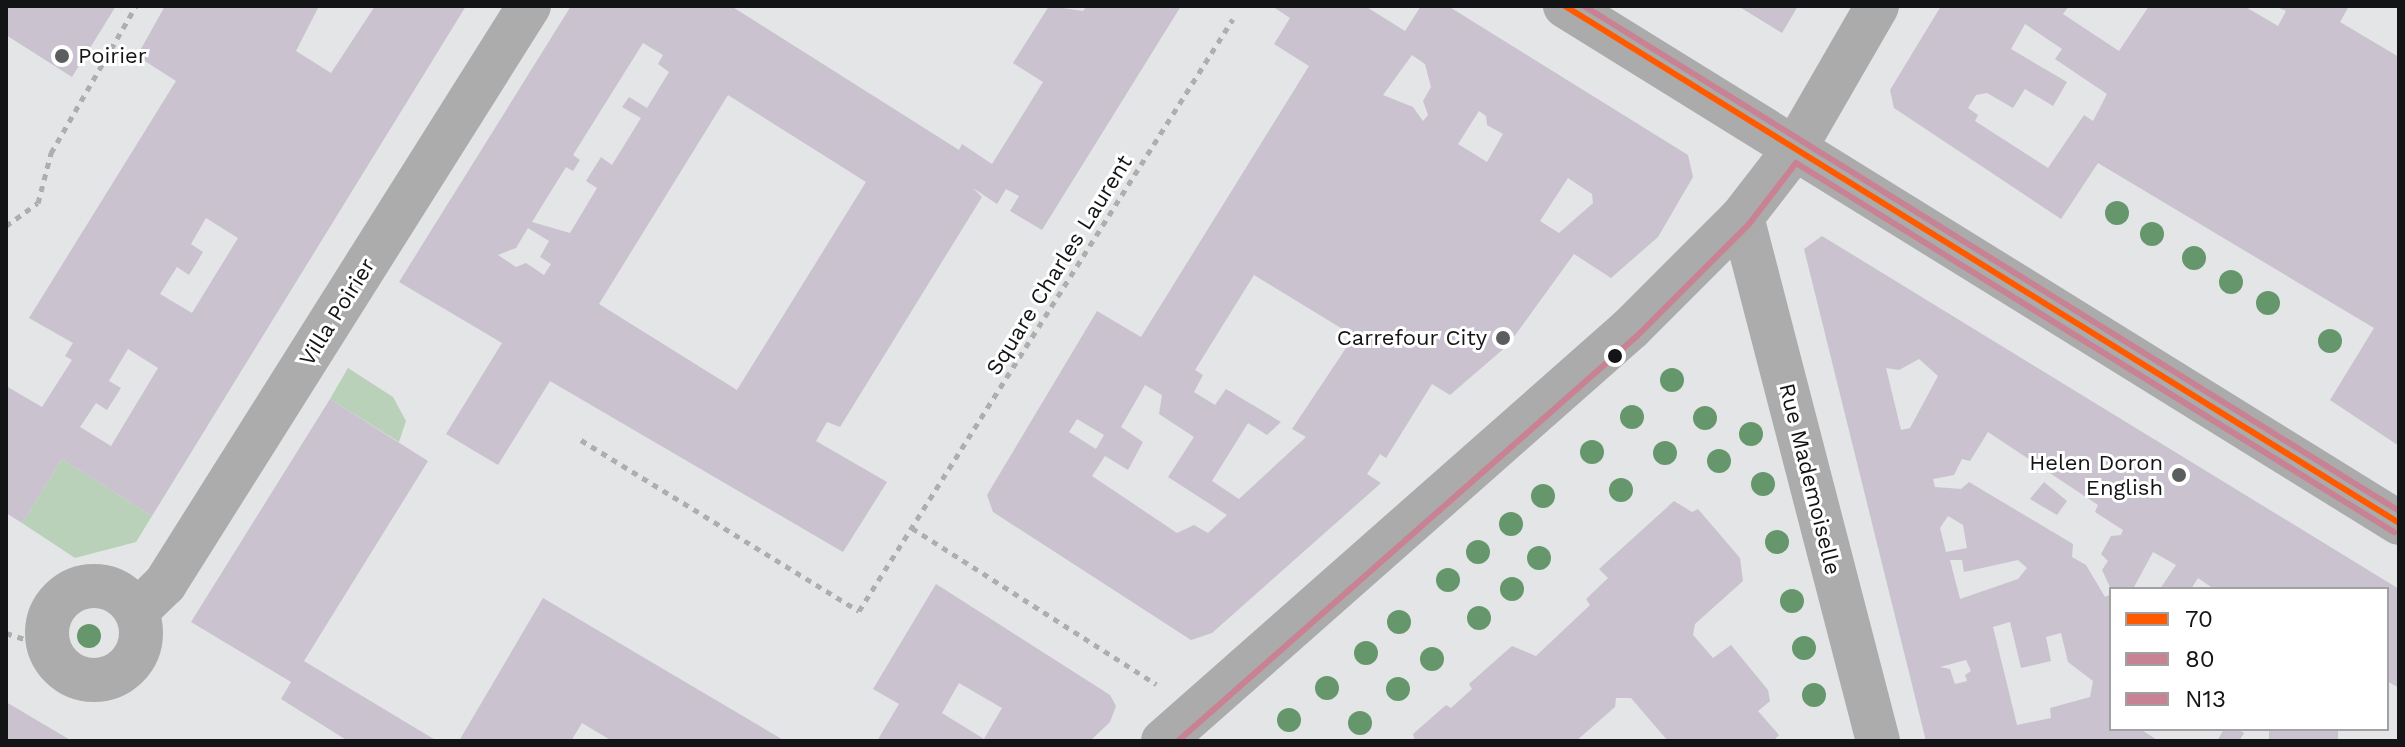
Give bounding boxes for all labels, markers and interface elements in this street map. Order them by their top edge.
place label: Poirier [78,43,147,69]
marker: Poirier [53,47,71,65]
street label: Square Charles Laurent [980,150,1138,380]
street label: Villa Poirier [293,253,381,371]
place label: Carrefour City [1336,325,1487,351]
marker: Carrefour City [1494,329,1512,347]
unlabelled marker [1607,348,1623,364]
street label: Rue Mademoiselle [1773,381,1847,577]
place label: Helen Doron English [2029,449,2163,500]
marker: Helen Doron English [2170,466,2188,484]
legend [2109,587,2389,731]
text: 70 [2185,605,2213,633]
text: 80 [2185,645,2215,673]
text: N13 [2185,685,2226,713]

